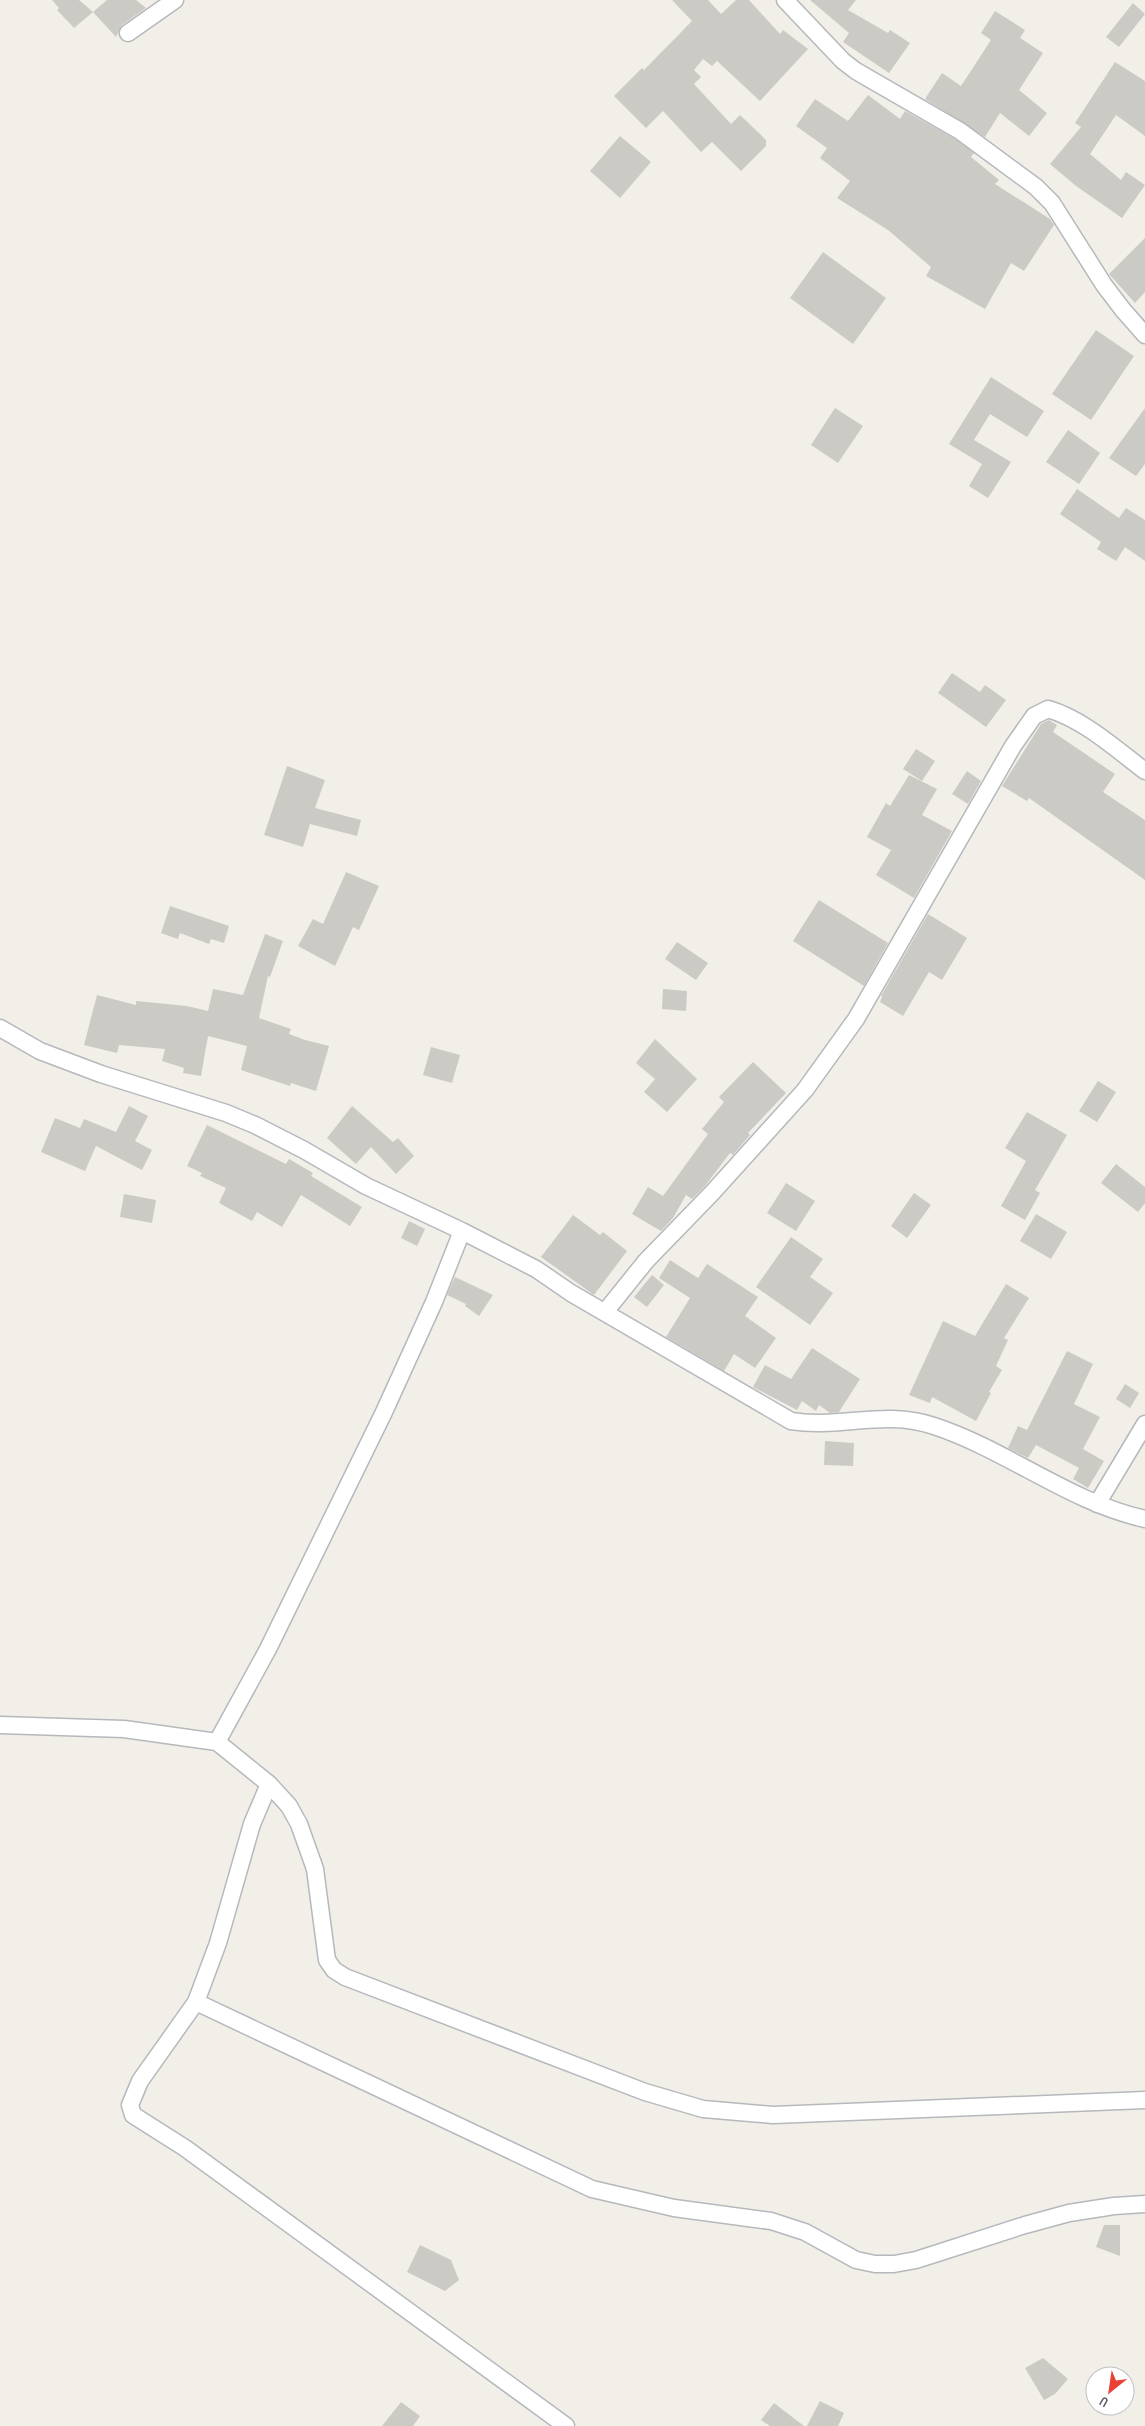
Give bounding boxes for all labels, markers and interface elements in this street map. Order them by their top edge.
north arrow [1085,2366,1135,2416]
text: U [1096,2393,1111,2411]

